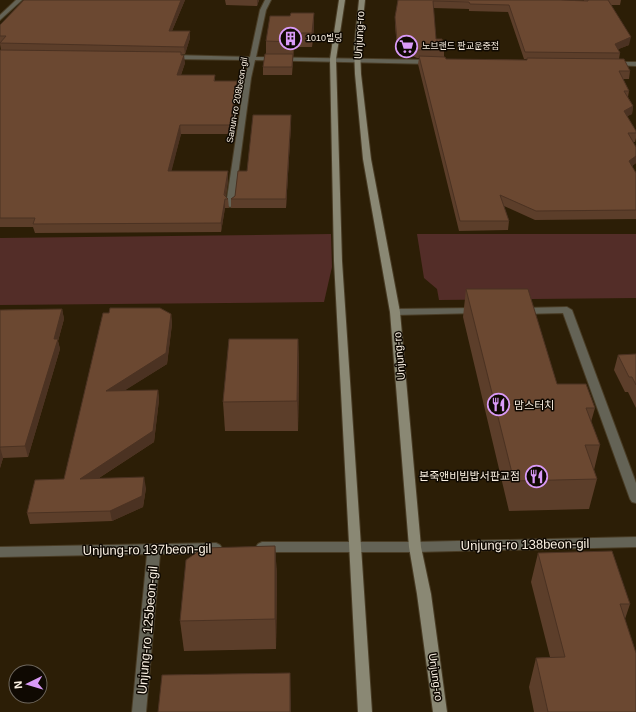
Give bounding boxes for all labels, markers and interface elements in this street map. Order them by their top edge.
street label: Unjung-ro [352,11,366,59]
building icon: 1010빌딩 [278,25,304,51]
place label: 1010빌딩 [306,33,343,43]
supermarket icon: 노브랜드 판교운중점 [394,33,420,59]
place label: 노브랜드 판교운중점 [422,41,499,51]
street label: Sanun-ro 208beon-gil [225,57,249,143]
street label: Unjung-ro [391,331,407,381]
restaurant icon: 맘스터치 [485,392,511,418]
place label: 맘스터치 [514,399,554,411]
restaurant icon: 본죽앤비빔밥서판교점 [523,463,549,489]
place label: 본죽앤비빔밥서판교점 [419,470,520,482]
street label: Unjung-ro 138beon-gil [461,536,590,553]
street label: Unjung-ro 137beon-gil [83,541,212,558]
street label: Unjung-ro 125beon-gil [134,565,161,695]
street label: Unjung-ro [427,652,445,702]
north arrow [8,664,48,704]
text: N [12,680,24,689]

